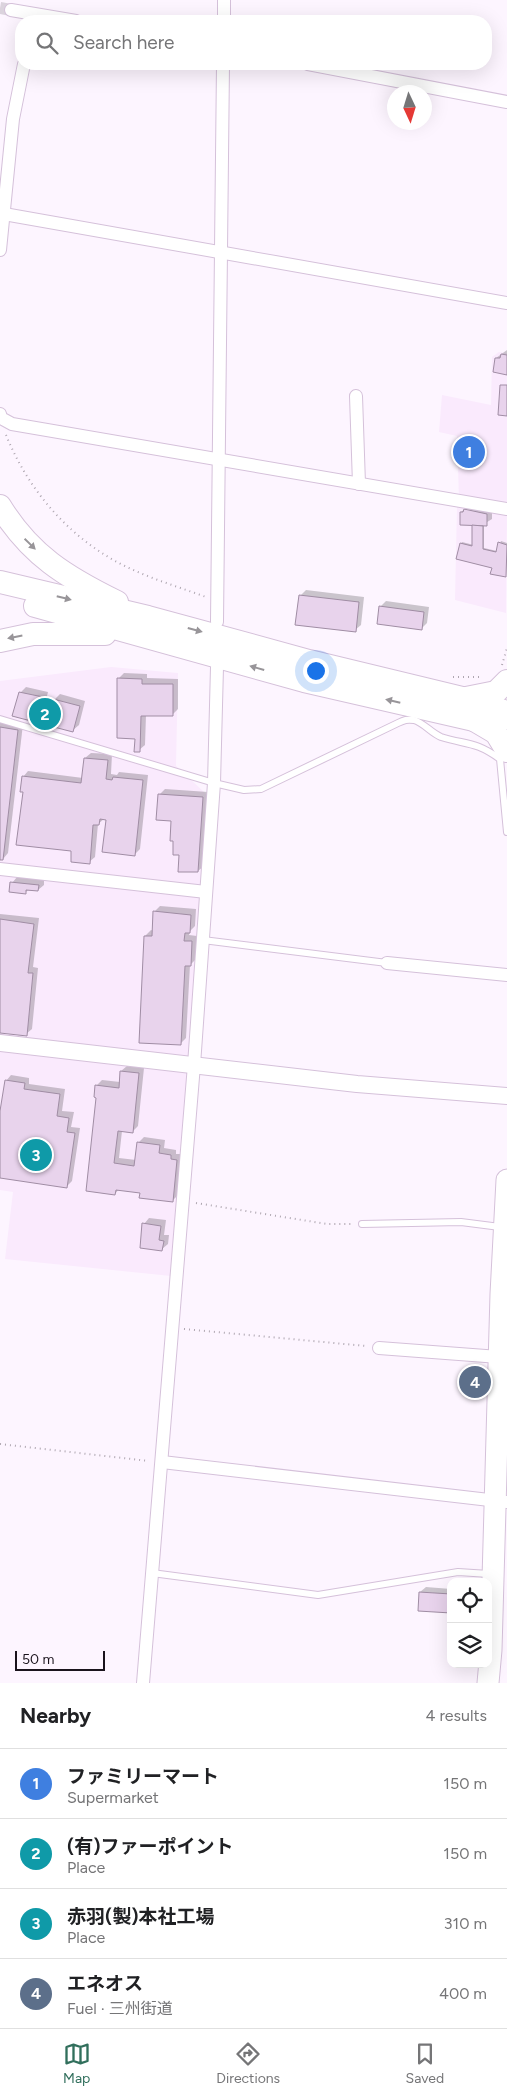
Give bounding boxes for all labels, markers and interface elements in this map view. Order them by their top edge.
search box [15,15,492,70]
icon: search [33,29,61,57]
text: Search here [73,31,175,54]
north arrow [387,85,432,130]
pin: 1 [453,433,485,471]
one-way arrow [23,538,35,550]
one-way arrow [57,594,72,602]
one-way arrow [187,626,202,634]
one-way arrow [8,633,23,641]
your location [303,658,329,684]
one-way arrow [250,664,265,672]
pin: 2 [29,695,61,733]
one-way arrow [385,697,400,705]
pin: 3 [20,1136,52,1174]
pin: 4 [459,1363,491,1401]
map controls [447,1578,492,1668]
button: locate [447,1578,492,1623]
button: layers [447,1623,492,1668]
scale bar [15,1648,105,1671]
text: 50 m [22,1651,54,1668]
text: Nearby [20,1703,91,1728]
text: 4 results [426,1706,487,1725]
text: ファミリーマート [67,1765,219,1788]
text: 1 [33,1774,39,1793]
text: 150 m [443,1774,487,1793]
text: Supermarket [67,1788,159,1807]
text: (有)ファーポイント [67,1835,234,1858]
text: 2 [31,1844,41,1863]
text: 150 m [443,1844,487,1863]
text: Place [67,1858,105,1877]
text: 赤羽(製)本社工場 [67,1905,215,1928]
text: 3 [32,1914,40,1933]
text: 310 m [444,1914,487,1933]
text: Place [67,1928,105,1947]
text: エネオス [67,1972,143,1995]
text: 4 [31,1984,41,2003]
text: 400 m [439,1984,487,2003]
text: Fuel · 三州街道 [67,1999,173,2018]
tab: Map [63,2040,91,2087]
tab: Directions [216,2040,280,2087]
tab: Saved [406,2040,444,2087]

